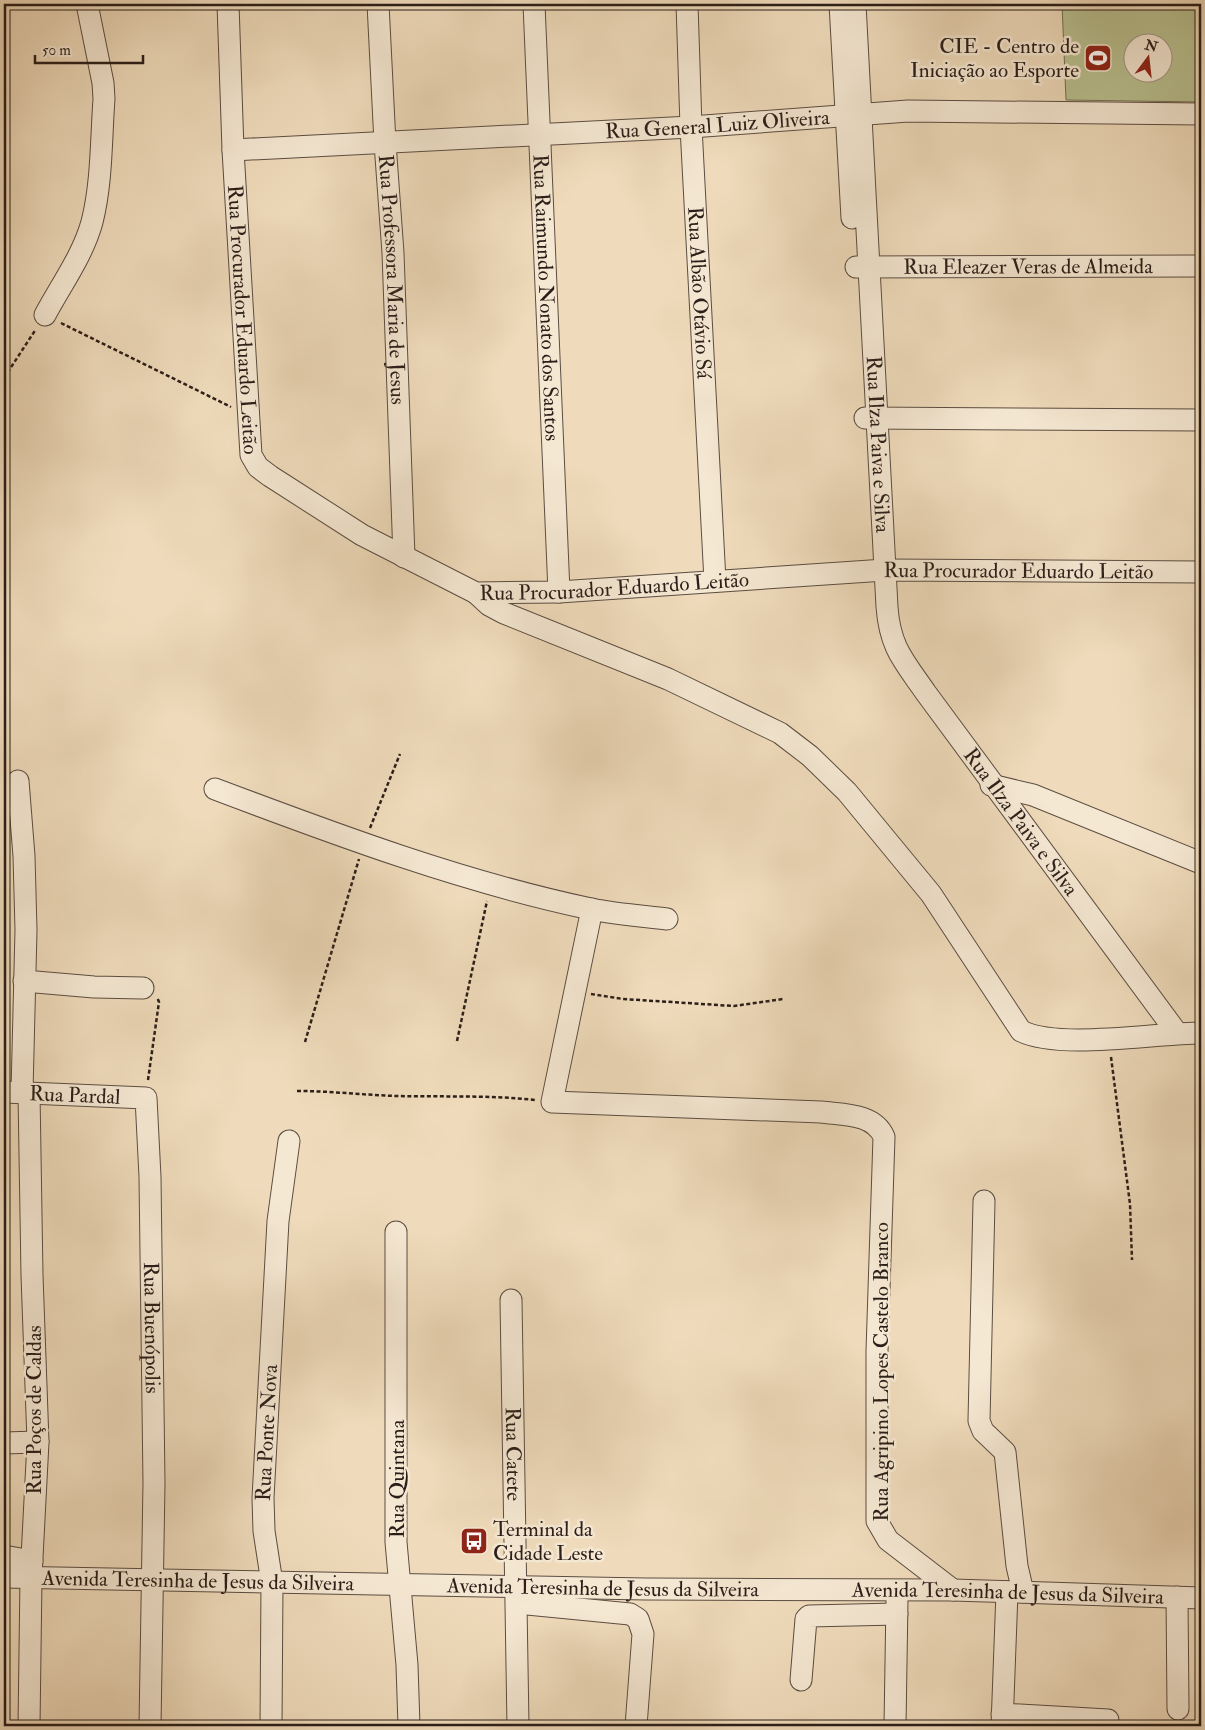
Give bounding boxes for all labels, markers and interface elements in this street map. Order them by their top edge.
scale bar [35,32,142,64]
north arrow [1122,32,1172,82]
place label: CIE - Centro de Iniciação ao Esporte [910,33,1079,84]
text: N [1142,36,1160,56]
text: 50 m [42,41,71,60]
sports icon: CIE - Centro de Iniciação ao Esporte [1083,43,1113,73]
street label: Rua General Luiz Oliveira [604,104,831,145]
street label: Rua Professora Maria de Jesus [372,153,411,405]
street label: Rua Raimundo Nonato dos Santos [526,154,566,442]
street label: Rua Procurador Eduardo Leitão [221,184,264,455]
street label: Rua Albão Otávio Sá [681,206,717,380]
street label: Rua Eleazer Veras de Almeida [903,253,1153,281]
street label: Rua Ilza Paiva e Silva [860,355,896,534]
street label: Rua Procurador Eduardo Leitão [883,557,1154,586]
street label: Rua Procurador Eduardo Leitão [479,566,750,607]
street label: Rua Ilza Paiva e Silva [957,743,1084,902]
street label: Rua Pardal [29,1080,122,1111]
street label: Rua Agripino Lopes Castelo Branco [868,1222,895,1522]
street label: Rua Buenópolis [137,1262,166,1394]
street label: Rua Poços de Caldas [21,1325,48,1495]
street label: Rua Ponte Nova [250,1363,284,1502]
street label: Rua Catete [499,1407,527,1501]
street label: Rua Quintana [384,1419,411,1538]
place label: Terminal da Cidade Leste [493,1516,603,1567]
bus stop icon: Terminal da Cidade Leste [459,1526,489,1556]
street label: Avenida Teresinha de Jesus da Silveira [41,1565,355,1598]
street label: Avenida Teresinha de Jesus da Silveira [446,1572,759,1603]
street label: Avenida Teresinha de Jesus da Silveira [851,1577,1165,1611]

